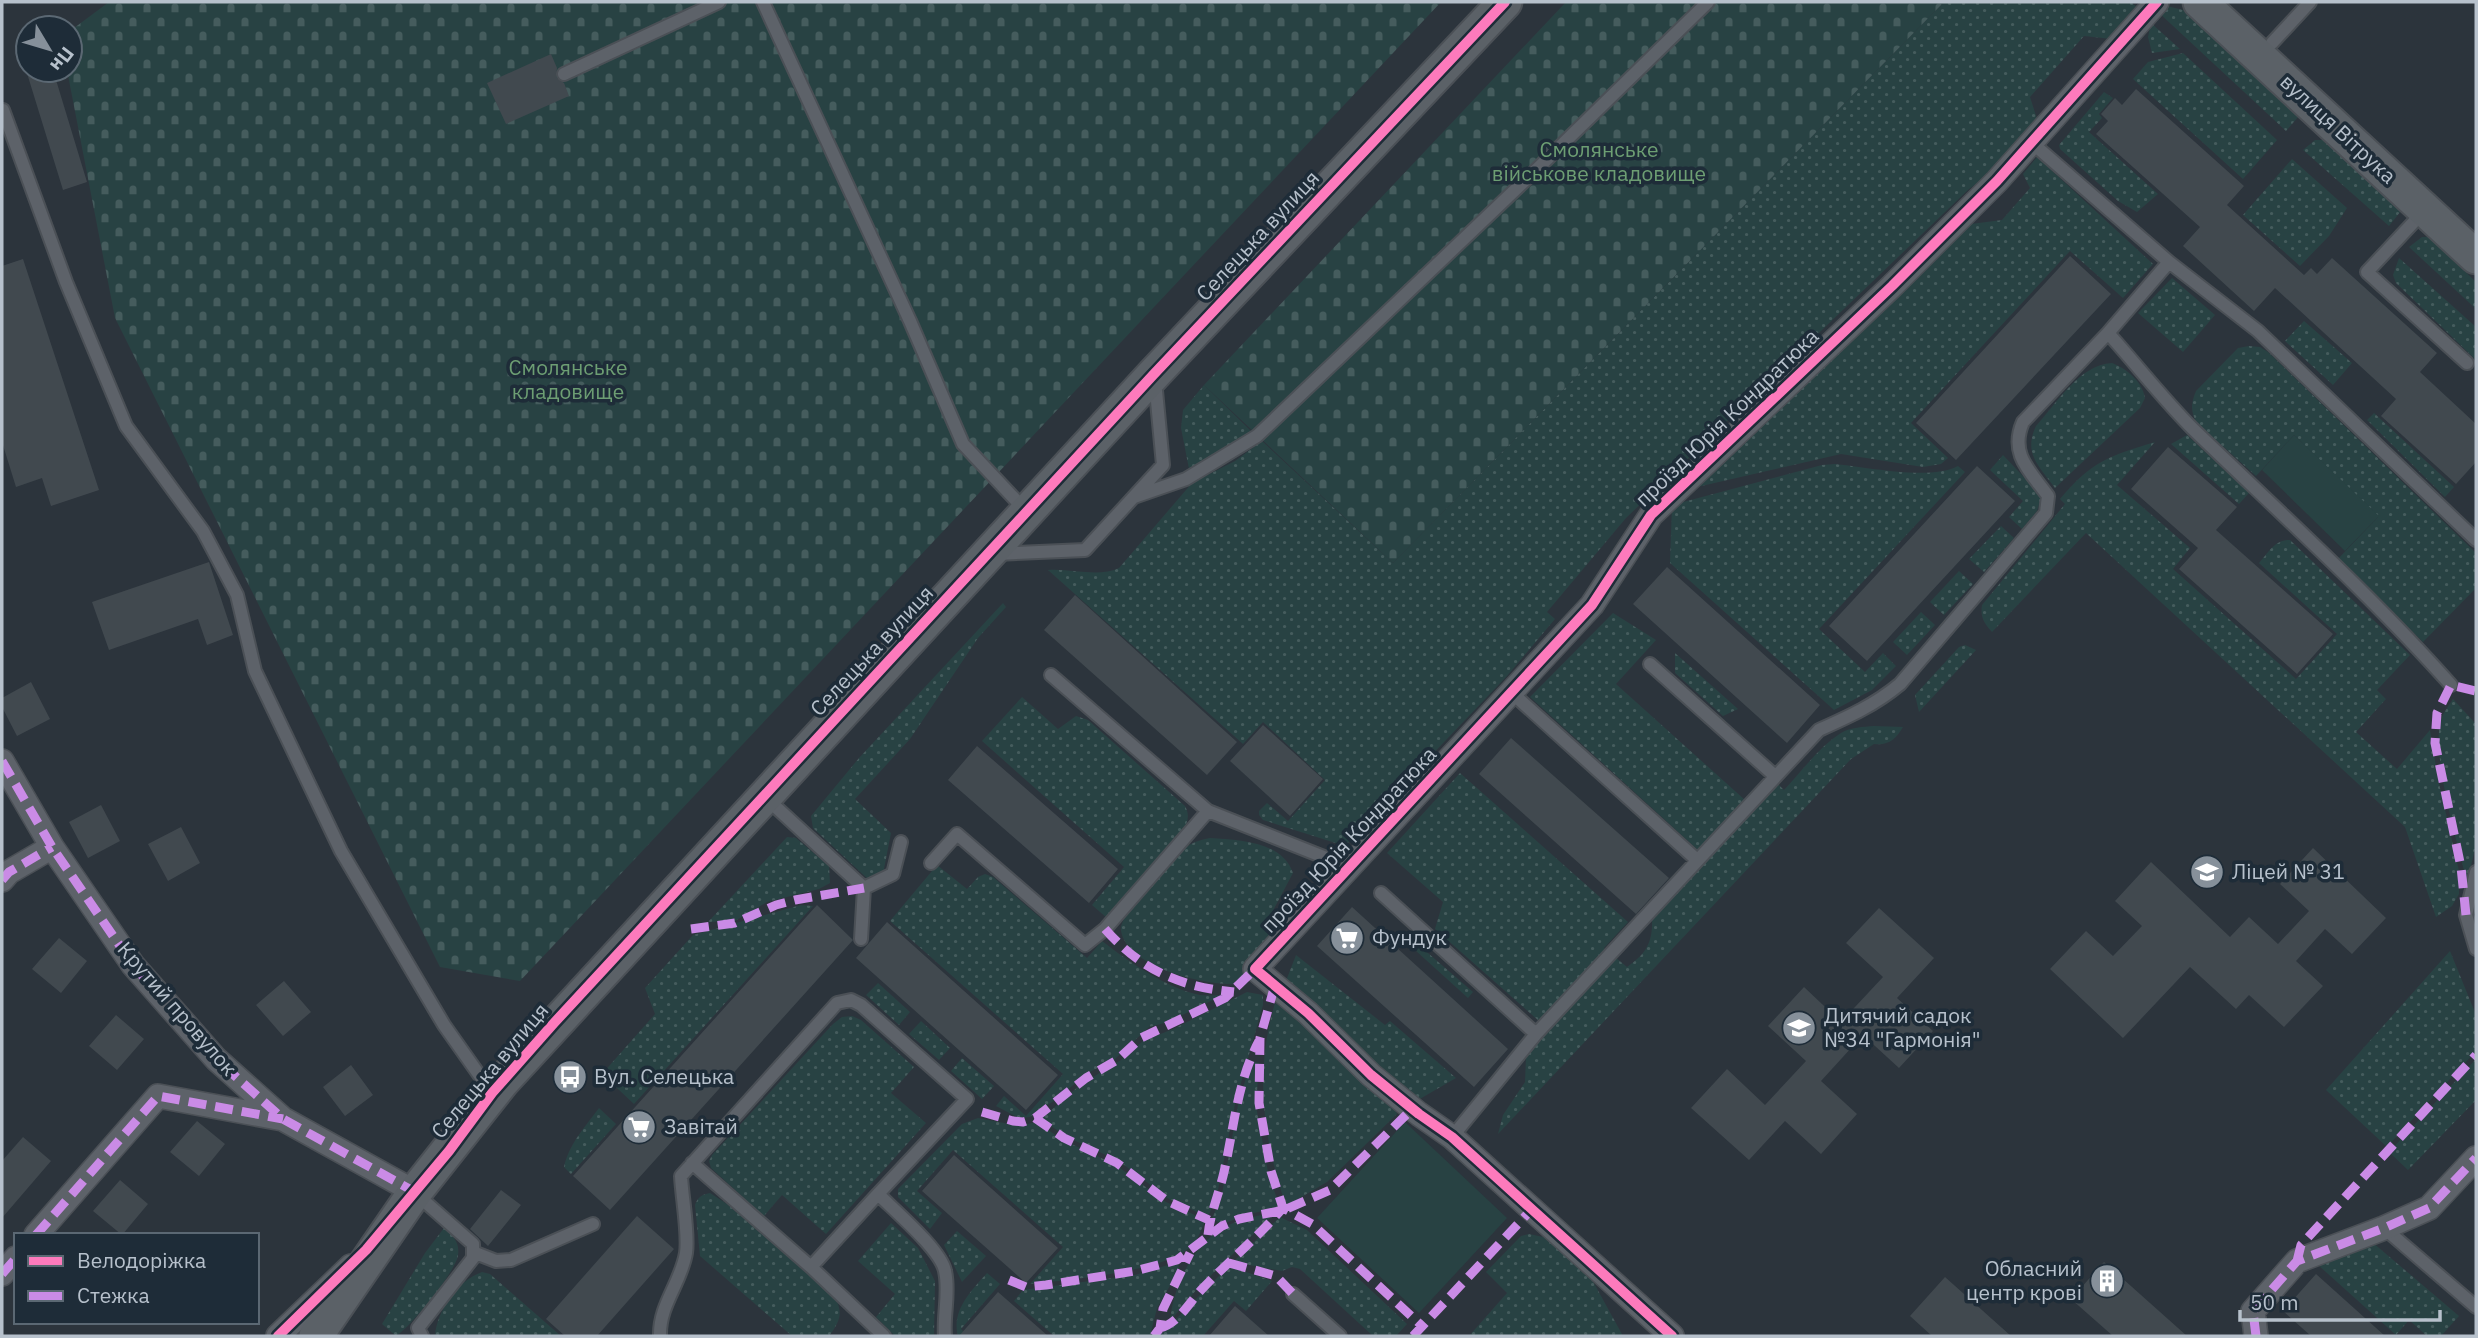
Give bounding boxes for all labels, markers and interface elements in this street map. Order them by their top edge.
north arrow [14,14,84,84]
text: Пн [45,42,80,77]
street label: вулиця Вітрука [2275,67,2403,189]
park label: Смолянське військове кладовище [1492,135,1706,187]
street label: Селецька вулиця [1189,164,1325,307]
street label: проїзд Юрія Кондратюка [1628,322,1824,512]
park label: Смолянське кладовище [508,353,628,405]
street label: Селецька вулиця [803,579,939,722]
street label: проїзд Юрія Кондратюка [1255,740,1442,938]
school or university icon: Ліцей № 31 [2188,853,2226,891]
place label: Ліцей № 31 [2232,857,2345,885]
supermarket icon: Фундук [1328,919,1366,957]
place label: Фундук [1372,923,1447,951]
street label: Крутий провулок [112,935,244,1081]
street label: Селецька вулиця [424,997,554,1144]
place label: Дитячий садок №34 "Гармонія" [1824,1001,1981,1053]
school or university icon: Дитячий садок №34 "Гармонія" [1780,1009,1818,1047]
bus stop icon: Вул. Селецька [551,1058,589,1096]
place label: Вул. Селецька [594,1062,734,1090]
supermarket icon: Завітай [620,1108,658,1146]
place label: Завітай [664,1112,738,1140]
legend [14,1233,259,1324]
text: Велодоріжка [77,1246,206,1274]
place label: Обласний центр крові [1966,1254,2082,1306]
building icon: Обласний центр крові [2088,1262,2126,1300]
scale bar [2240,1278,2440,1322]
text: Стежка [77,1281,150,1309]
text: 50 m [2250,1288,2299,1316]

